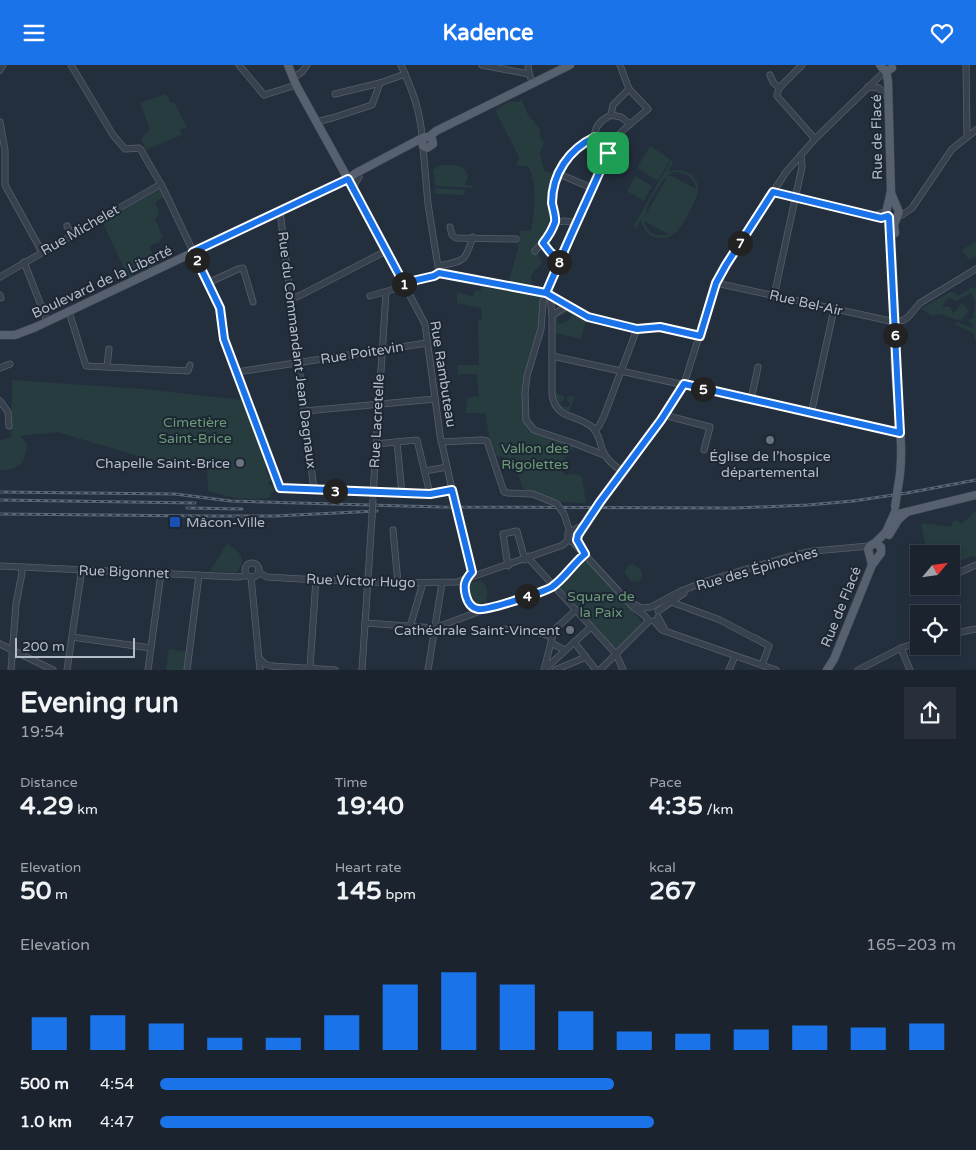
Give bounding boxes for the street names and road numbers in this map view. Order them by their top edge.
street label: Rue de Flacé [868,94,886,180]
street label: Rue Michelet [38,200,123,259]
street label: Rue du Commandant Jean Dagnaux [274,230,320,470]
street label: Boulevard de la Liberté [29,242,175,322]
street label: Rue Bel-Air [768,286,845,320]
street label: Rue Rambuteau [426,320,460,428]
street label: Rue Poitevin [319,338,405,368]
street label: Rue Lacretelle [366,373,388,469]
street label: Rue des Épinoches [694,543,820,595]
street label: Rue Bigonnet [78,562,170,582]
street label: Rue de Flacé [817,564,865,650]
street label: Rue Victor Hugo [306,571,416,591]

